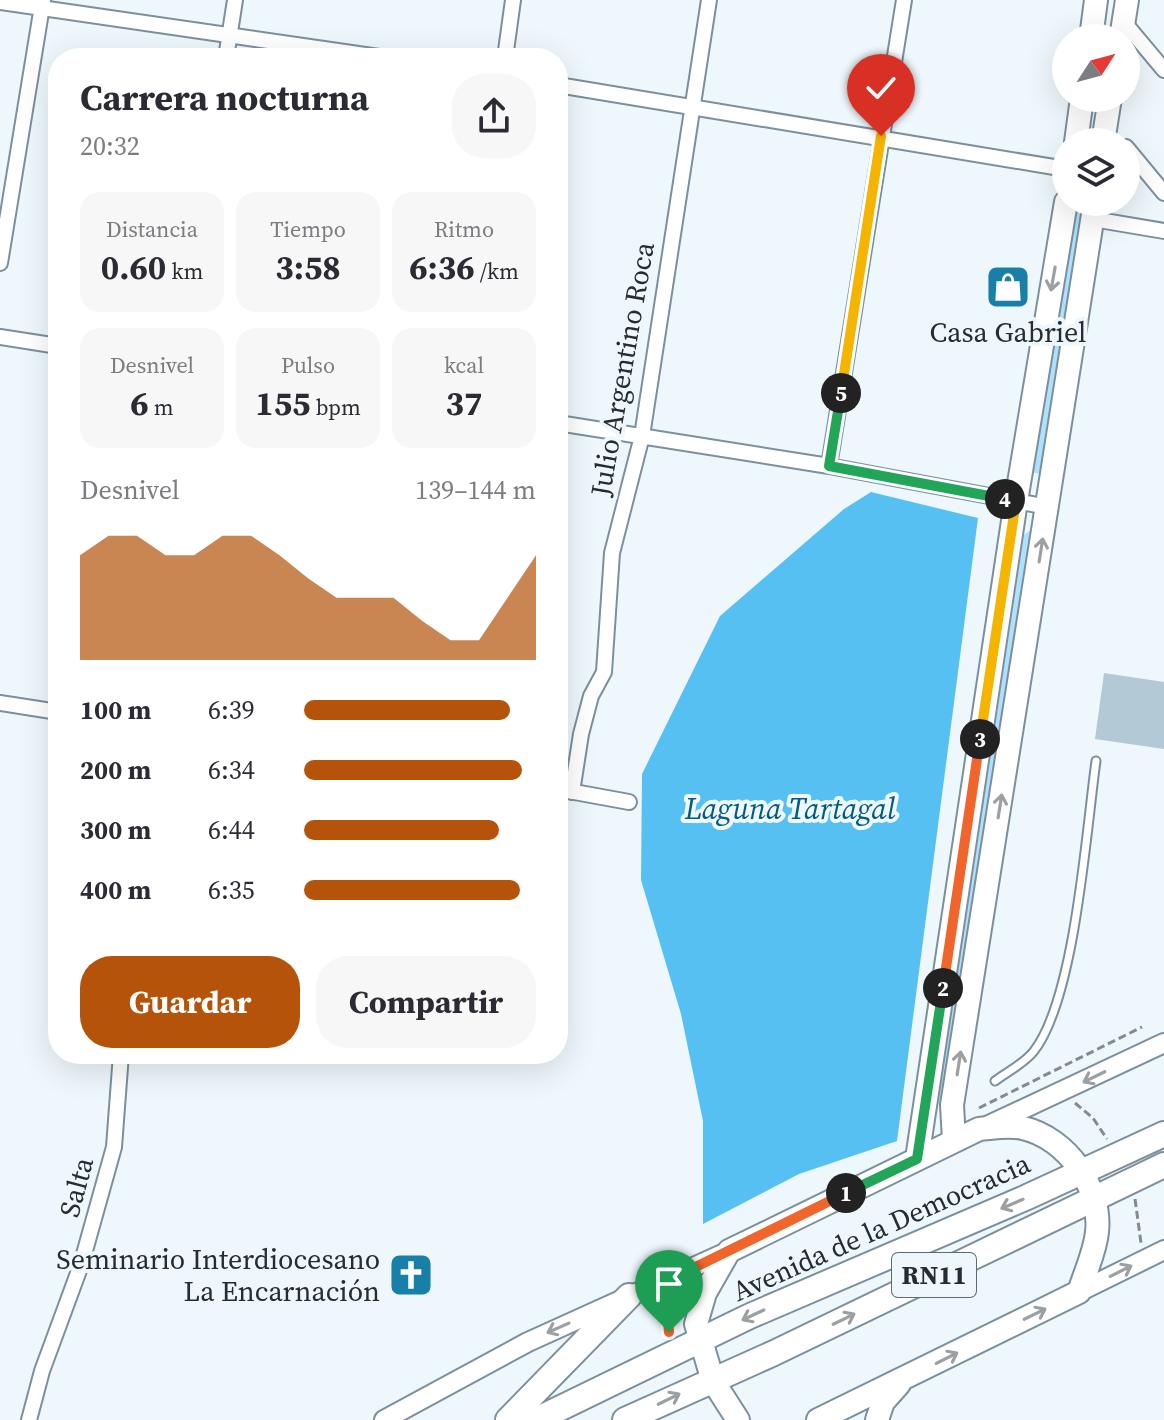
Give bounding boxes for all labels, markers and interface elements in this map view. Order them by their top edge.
north arrow [1052,24,1140,112]
map controls [1052,24,1140,216]
pin [847,54,915,136]
icon: check [859,66,903,110]
text: Carrera nocturna [80,73,369,122]
button: share [452,74,536,158]
text: 20:32 [80,128,140,164]
button: layers [1052,128,1140,216]
text: Distancia [106,214,198,244]
text: Tiempo [270,214,346,244]
text: Ritmo [434,214,494,244]
street label: Julio Argentino Roca [581,238,663,500]
text: 0.60 [101,244,166,290]
text: 3:58 [275,244,341,290]
text: 6:36 [409,244,475,290]
text: km [166,256,203,286]
text: /km [475,256,519,286]
shop icon: Casa Gabriel [984,263,1032,311]
one-way arrow [1045,266,1060,291]
place label: Casa Gabriel [930,313,1086,351]
text: Desnivel [110,350,194,380]
text: Pulso [281,350,335,380]
text: kcal [444,350,484,380]
pin: 5 [821,373,861,413]
text: 5 [835,378,847,408]
text: 6 [130,380,149,426]
text: 155 [255,380,311,426]
text: 37 [446,380,482,426]
text: m [149,392,174,422]
text: bpm [311,392,361,422]
text: Desnivel [80,472,179,508]
text: 139–144 m [415,472,536,508]
pin: 4 [985,479,1025,519]
text: 4 [999,484,1011,514]
one-way arrow [1034,537,1049,563]
text: 100 m [80,692,151,728]
text: 6:39 [208,692,255,728]
pin: 3 [960,719,1000,759]
text: 3 [974,724,986,754]
text: 200 m [80,752,151,788]
text: 6:34 [208,752,255,788]
water label: Laguna Tartagal [684,788,896,829]
one-way arrow [993,794,1008,820]
text: 300 m [80,812,151,848]
text: 6:44 [208,812,255,848]
text: 400 m [80,872,151,908]
text: 6:35 [208,872,255,908]
button: Guardar [80,956,300,1048]
button: Compartir [316,956,536,1048]
pin: 2 [923,968,963,1008]
text: 2 [937,973,949,1003]
one-way arrow [952,1051,967,1076]
one-way arrow [1082,1070,1106,1085]
street label: Avenida de la Democracia [726,1144,1037,1310]
street label: Salta [50,1152,102,1221]
pin: 1 [826,1173,866,1213]
text: 1 [840,1178,852,1208]
one-way arrow [1000,1198,1025,1213]
place label: Seminario Interdiocesano La Encarnación [56,1240,380,1310]
pin [635,1250,703,1332]
church icon: Seminario Interdiocesano La Encarnación [387,1251,435,1299]
road number: RN11 [892,1253,976,1297]
icon: arrive [647,1262,691,1306]
one-way arrow [1109,1263,1133,1278]
one-way arrow [1022,1306,1046,1321]
one-way arrow [741,1308,765,1323]
one-way arrow [832,1311,856,1326]
one-way arrow [547,1321,571,1336]
one-way arrow [934,1350,958,1366]
one-way arrow [656,1391,680,1406]

